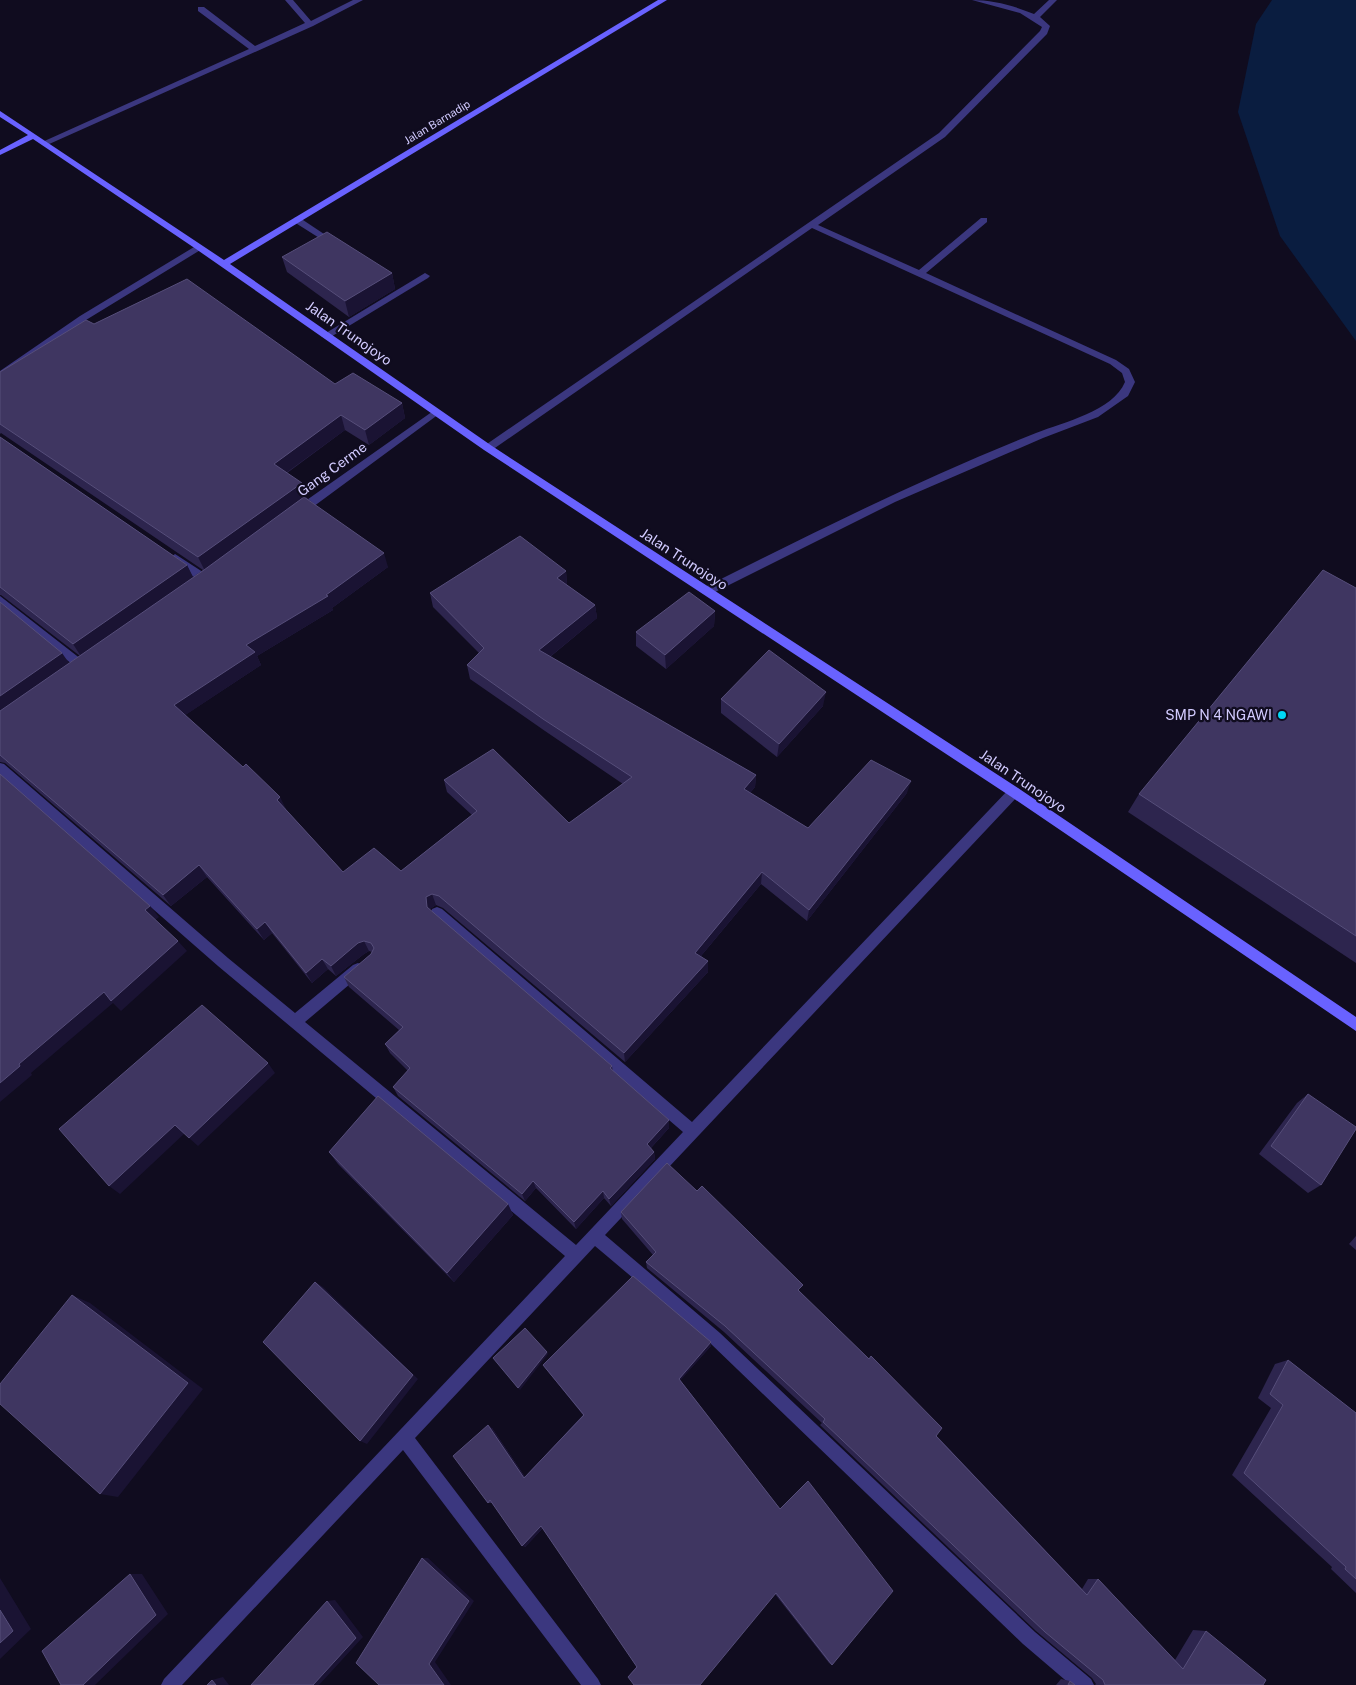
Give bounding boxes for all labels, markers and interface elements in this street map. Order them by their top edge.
street label: Jalan Barnadip [402,97,473,146]
street label: Jalan Trunojoyo [303,298,395,369]
street label: Gang Cerme [294,439,370,499]
street label: Jalan Trunojoyo [637,525,731,593]
place label: SMP N 4 NGAWI [1165,707,1272,723]
marker: SMP N 4 NGAWI [1276,709,1288,721]
street label: Jalan Trunojoyo [977,746,1069,816]

